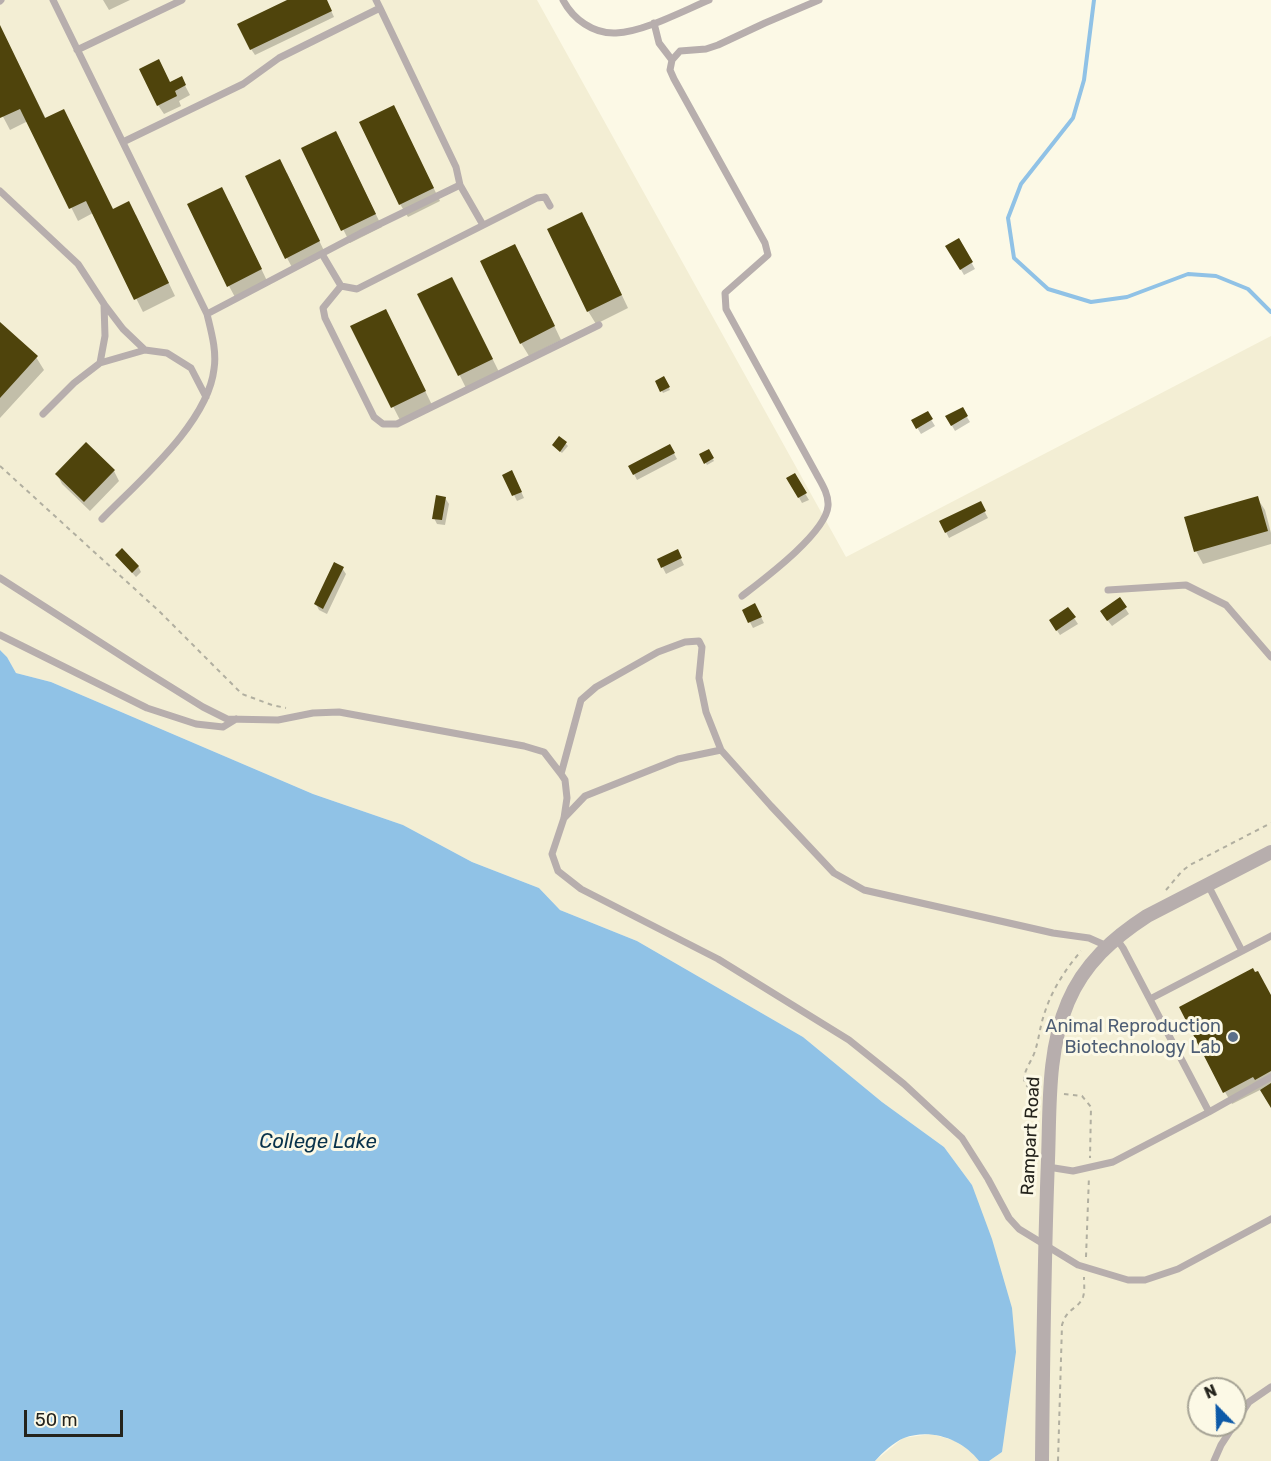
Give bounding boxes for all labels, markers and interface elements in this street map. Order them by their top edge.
place label: Animal Reproduction Biotechnology Lab [1045,1016,1221,1058]
marker: Animal Reproduction Biotechnology Lab [1226,1030,1240,1044]
street label: Rampart Road [1017,1076,1045,1196]
water label: College Lake [259,1130,377,1154]
north arrow [1187,1377,1247,1437]
text: N [1202,1381,1220,1403]
scale bar [27,1398,126,1436]
text: 50 m [35,1409,78,1431]

